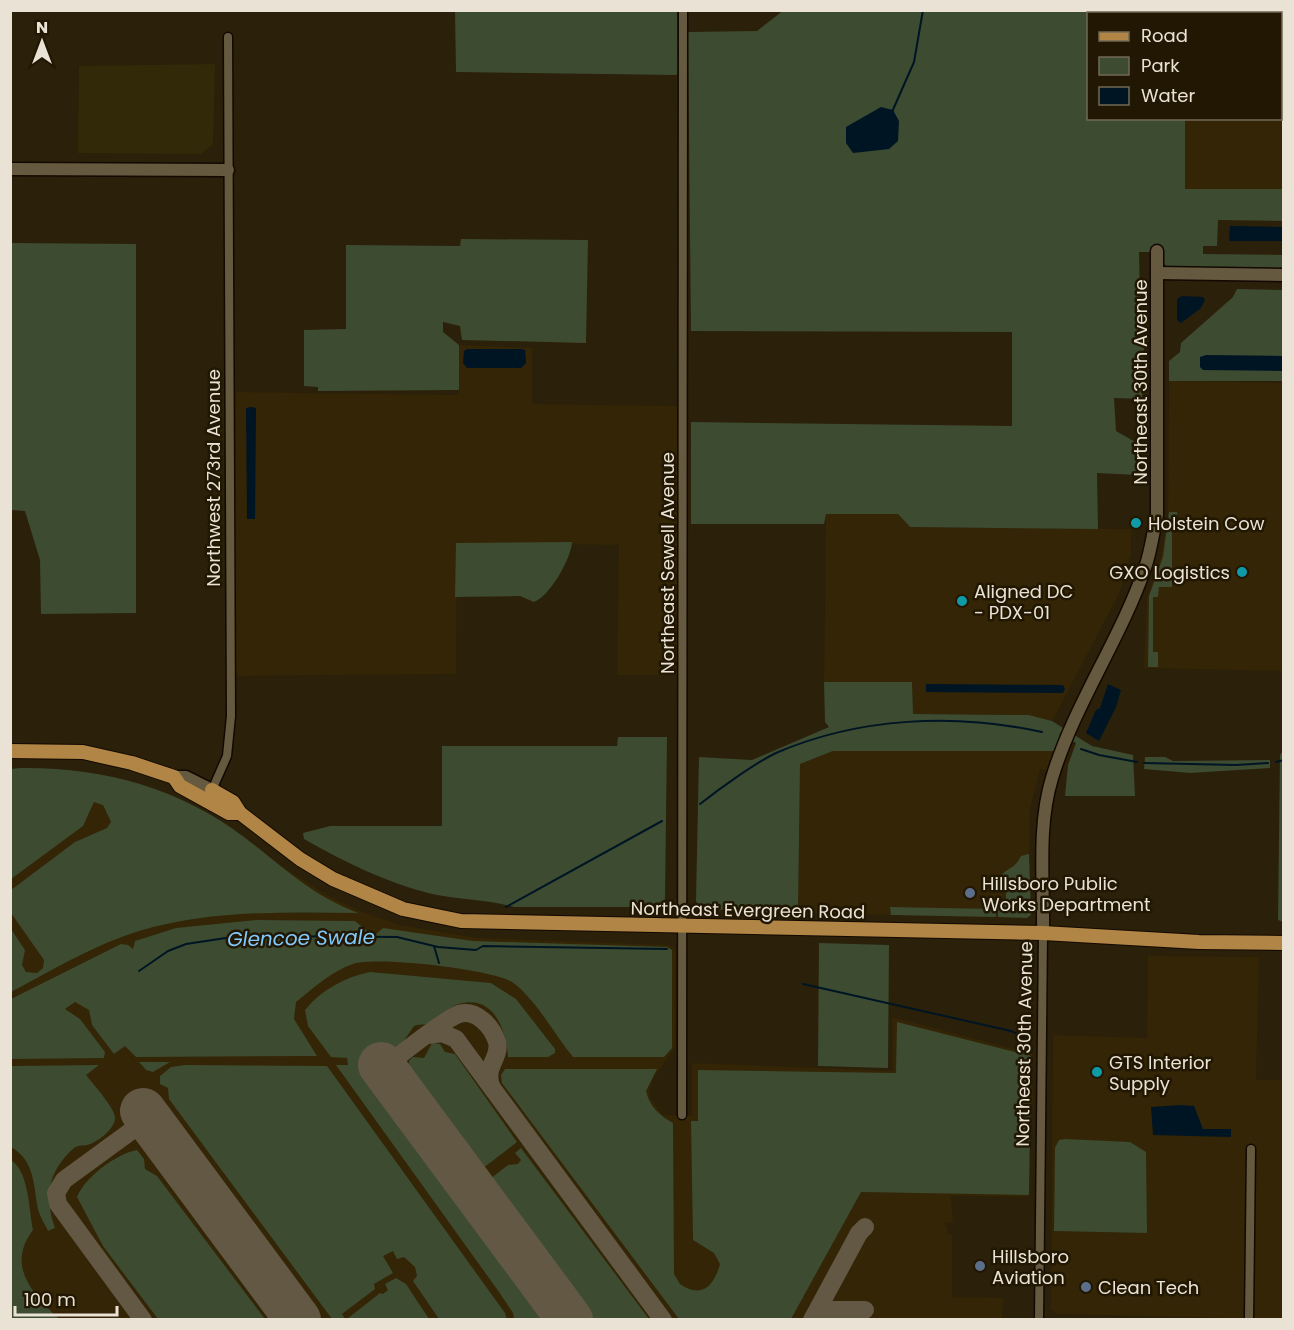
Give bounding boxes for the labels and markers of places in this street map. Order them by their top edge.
place label: Holstein Cow [1148,511,1265,536]
marker: Holstein Cow [1129,516,1143,530]
place label: GXO Logistics [1109,560,1230,585]
marker: GXO Logistics [1235,565,1249,579]
place label: Aligned DC - PDX-01 [974,579,1073,625]
marker: Aligned DC - PDX-01 [955,594,969,608]
place label: Hillsboro Public Works Department [982,871,1151,917]
marker: Hillsboro Public Works Department [963,886,977,900]
place label: GTS Interior Supply [1109,1050,1211,1096]
marker: GTS Interior Supply [1090,1065,1104,1079]
place label: Hillsboro Aviation [992,1244,1069,1290]
marker: Hillsboro Aviation [973,1259,987,1273]
place label: Clean Tech [1098,1275,1199,1300]
marker: Clean Tech [1079,1280,1093,1294]

